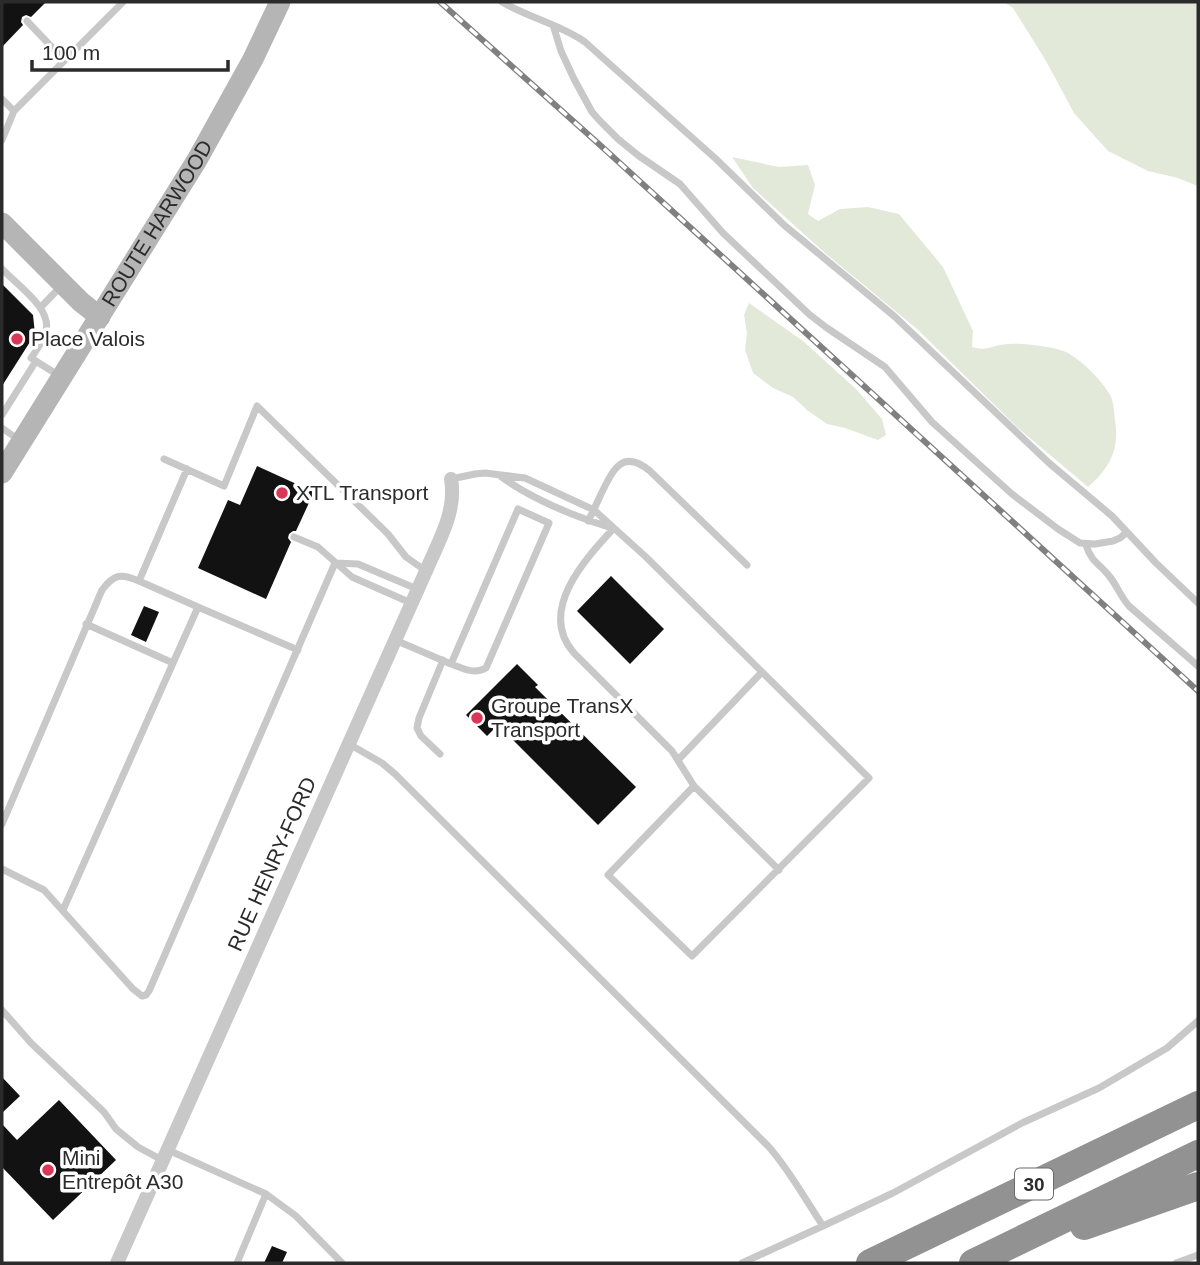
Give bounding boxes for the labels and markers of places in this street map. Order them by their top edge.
place label: Place Valois [31,327,145,350]
marker: Place Valois [9,331,25,347]
place label: XTL Transport [296,481,428,504]
marker: XTL Transport [274,485,290,501]
place label: Groupe TransX Transport [491,694,633,741]
marker: Groupe TransX Transport [469,710,485,726]
place label: Mini Entrepôt A30 [62,1146,183,1193]
marker: Mini Entrepôt A30 [40,1162,56,1178]

